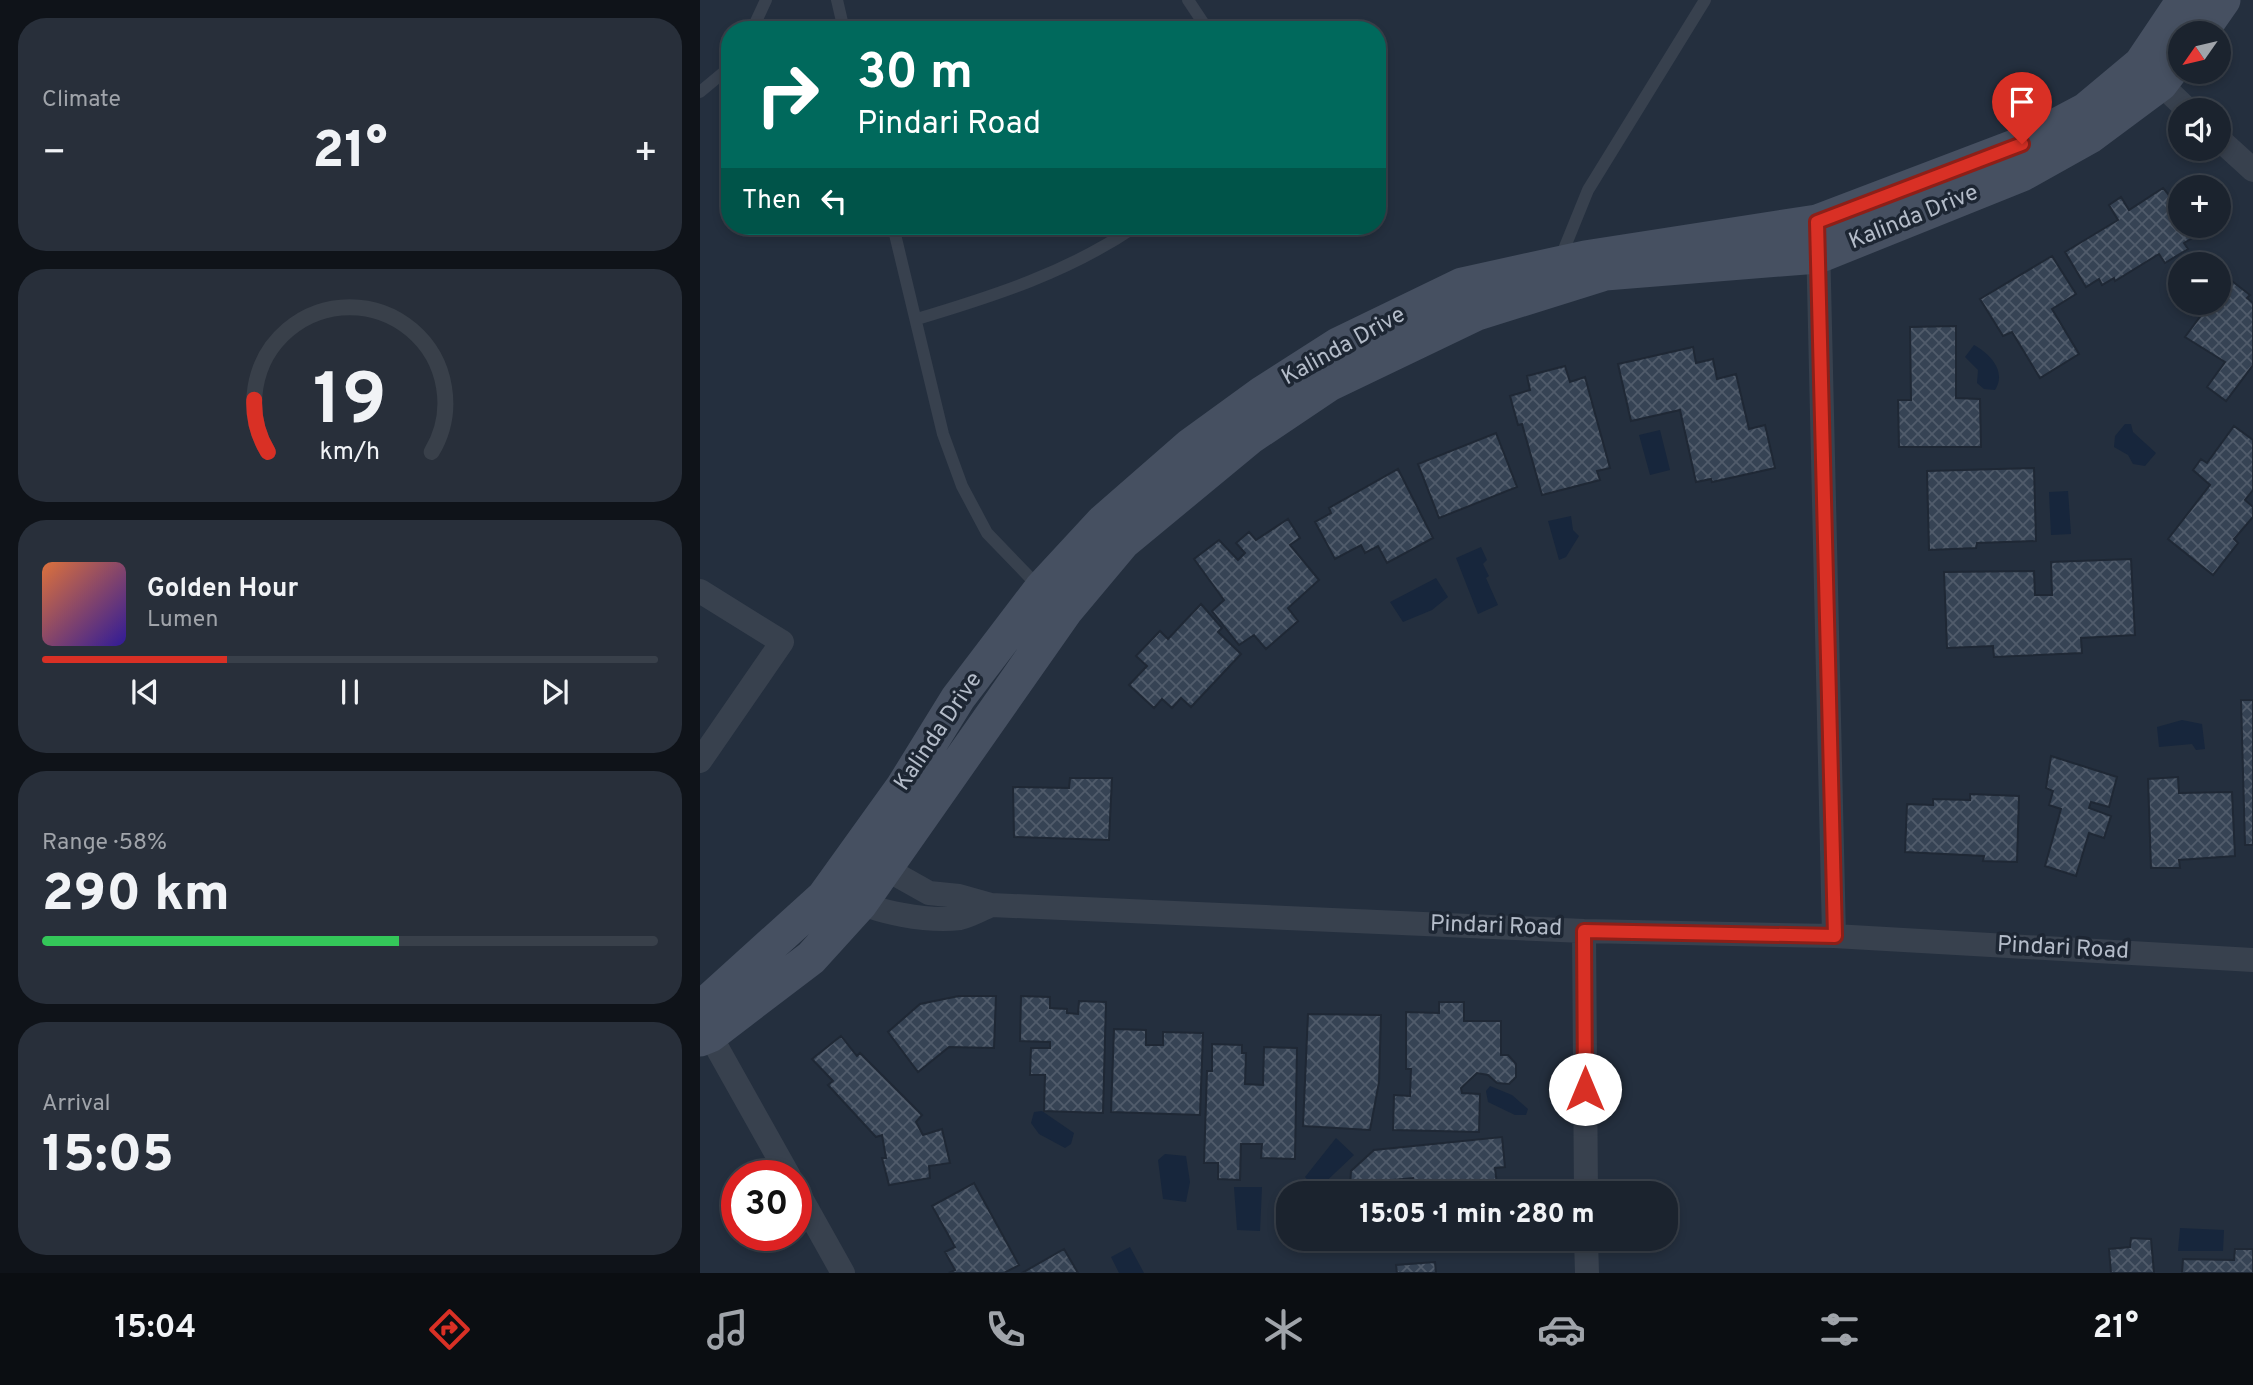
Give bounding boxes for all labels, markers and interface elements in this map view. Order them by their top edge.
north arrow [2168,21,2231,84]
map controls [2168,21,2231,315]
text: 30 m [857,44,973,106]
icon: right [742,49,833,140]
pin [1992,72,2052,144]
icon: arrive [2003,83,2041,121]
text: Climate [42,86,121,115]
button: sound [2168,98,2231,161]
text: Pindari Road [857,105,1041,145]
text: 21° [313,120,387,186]
text: − [42,130,67,179]
text: + [633,130,658,179]
button: + [2168,175,2231,238]
street label: Kalinda Drive [1845,179,1983,257]
icon: left [815,182,853,220]
text: Then [742,185,801,218]
button: − [2168,252,2231,315]
street label: Kalinda Drive [1277,301,1411,393]
text: 19 [313,358,387,450]
text: km/h [320,436,380,468]
text: Golden Hour [147,573,298,606]
text: Lumen [147,606,218,635]
street label: Kalinda Drive [889,667,989,797]
icon: previous [126,673,164,711]
icon: pause [331,673,369,711]
icon: next [536,673,574,711]
text: Range · 58% [42,829,167,858]
text: 290 km [42,863,230,929]
street label: Pindari Road [1429,910,1563,944]
street label: Pindari Road [1996,931,2130,967]
position arrow [1548,1052,1622,1126]
text: Arrival [42,1090,111,1119]
text: 15:05 [42,1124,174,1190]
speed limit sign: 30 [721,1160,812,1251]
text: 15:05 · 1 min · 280 m [1360,1199,1594,1232]
icon: directions [425,1305,474,1354]
icon: music [703,1305,752,1354]
icon: phone [981,1305,1030,1354]
icon: climate [1259,1305,1308,1354]
icon: car [1537,1305,1586,1354]
icon: filters [1815,1305,1864,1354]
text: 15:04 [114,1309,196,1349]
text: 21° [2093,1309,2138,1349]

